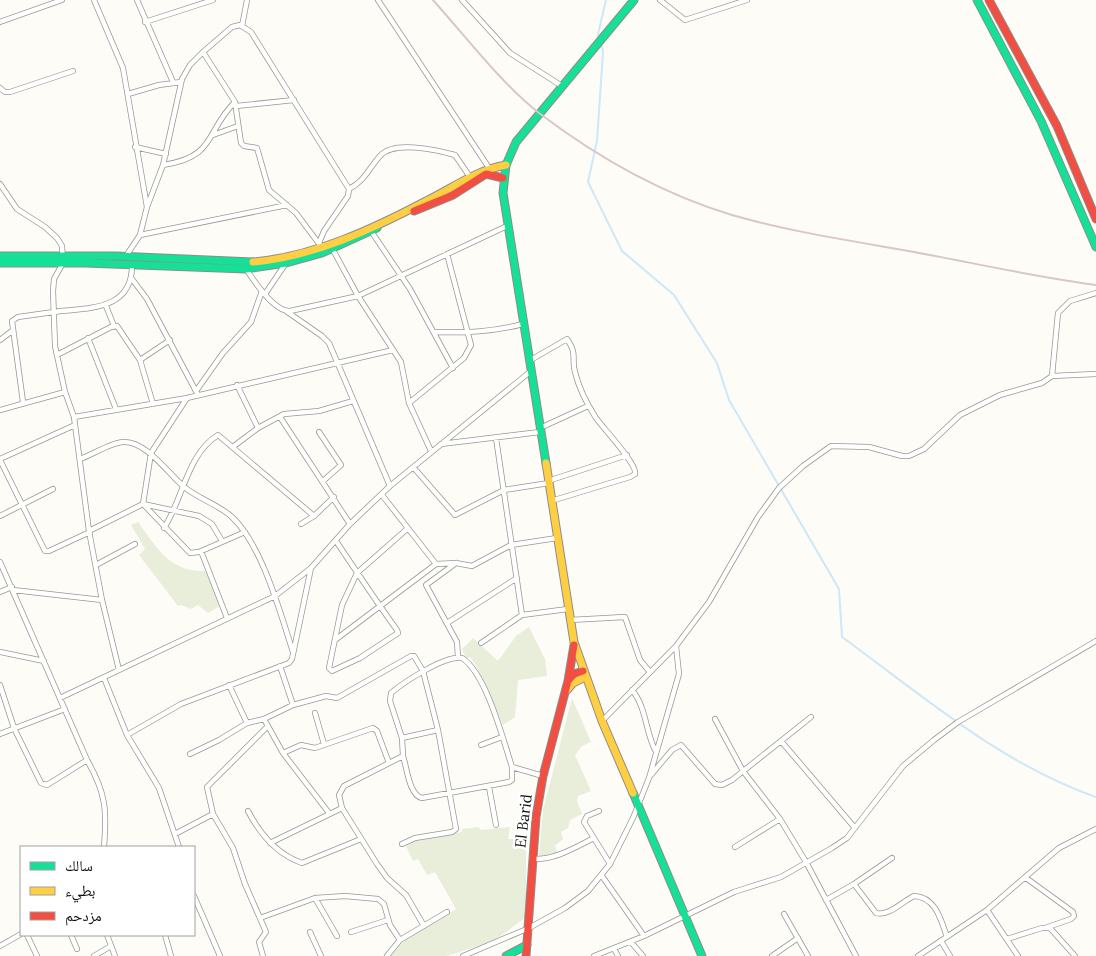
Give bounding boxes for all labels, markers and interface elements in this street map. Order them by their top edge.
street label: El Barid [510,793,536,849]
legend [20,846,195,936]
text: سالك [65,856,93,875]
text: بطيء [65,881,95,903]
text: مزدحم [65,906,102,926]

